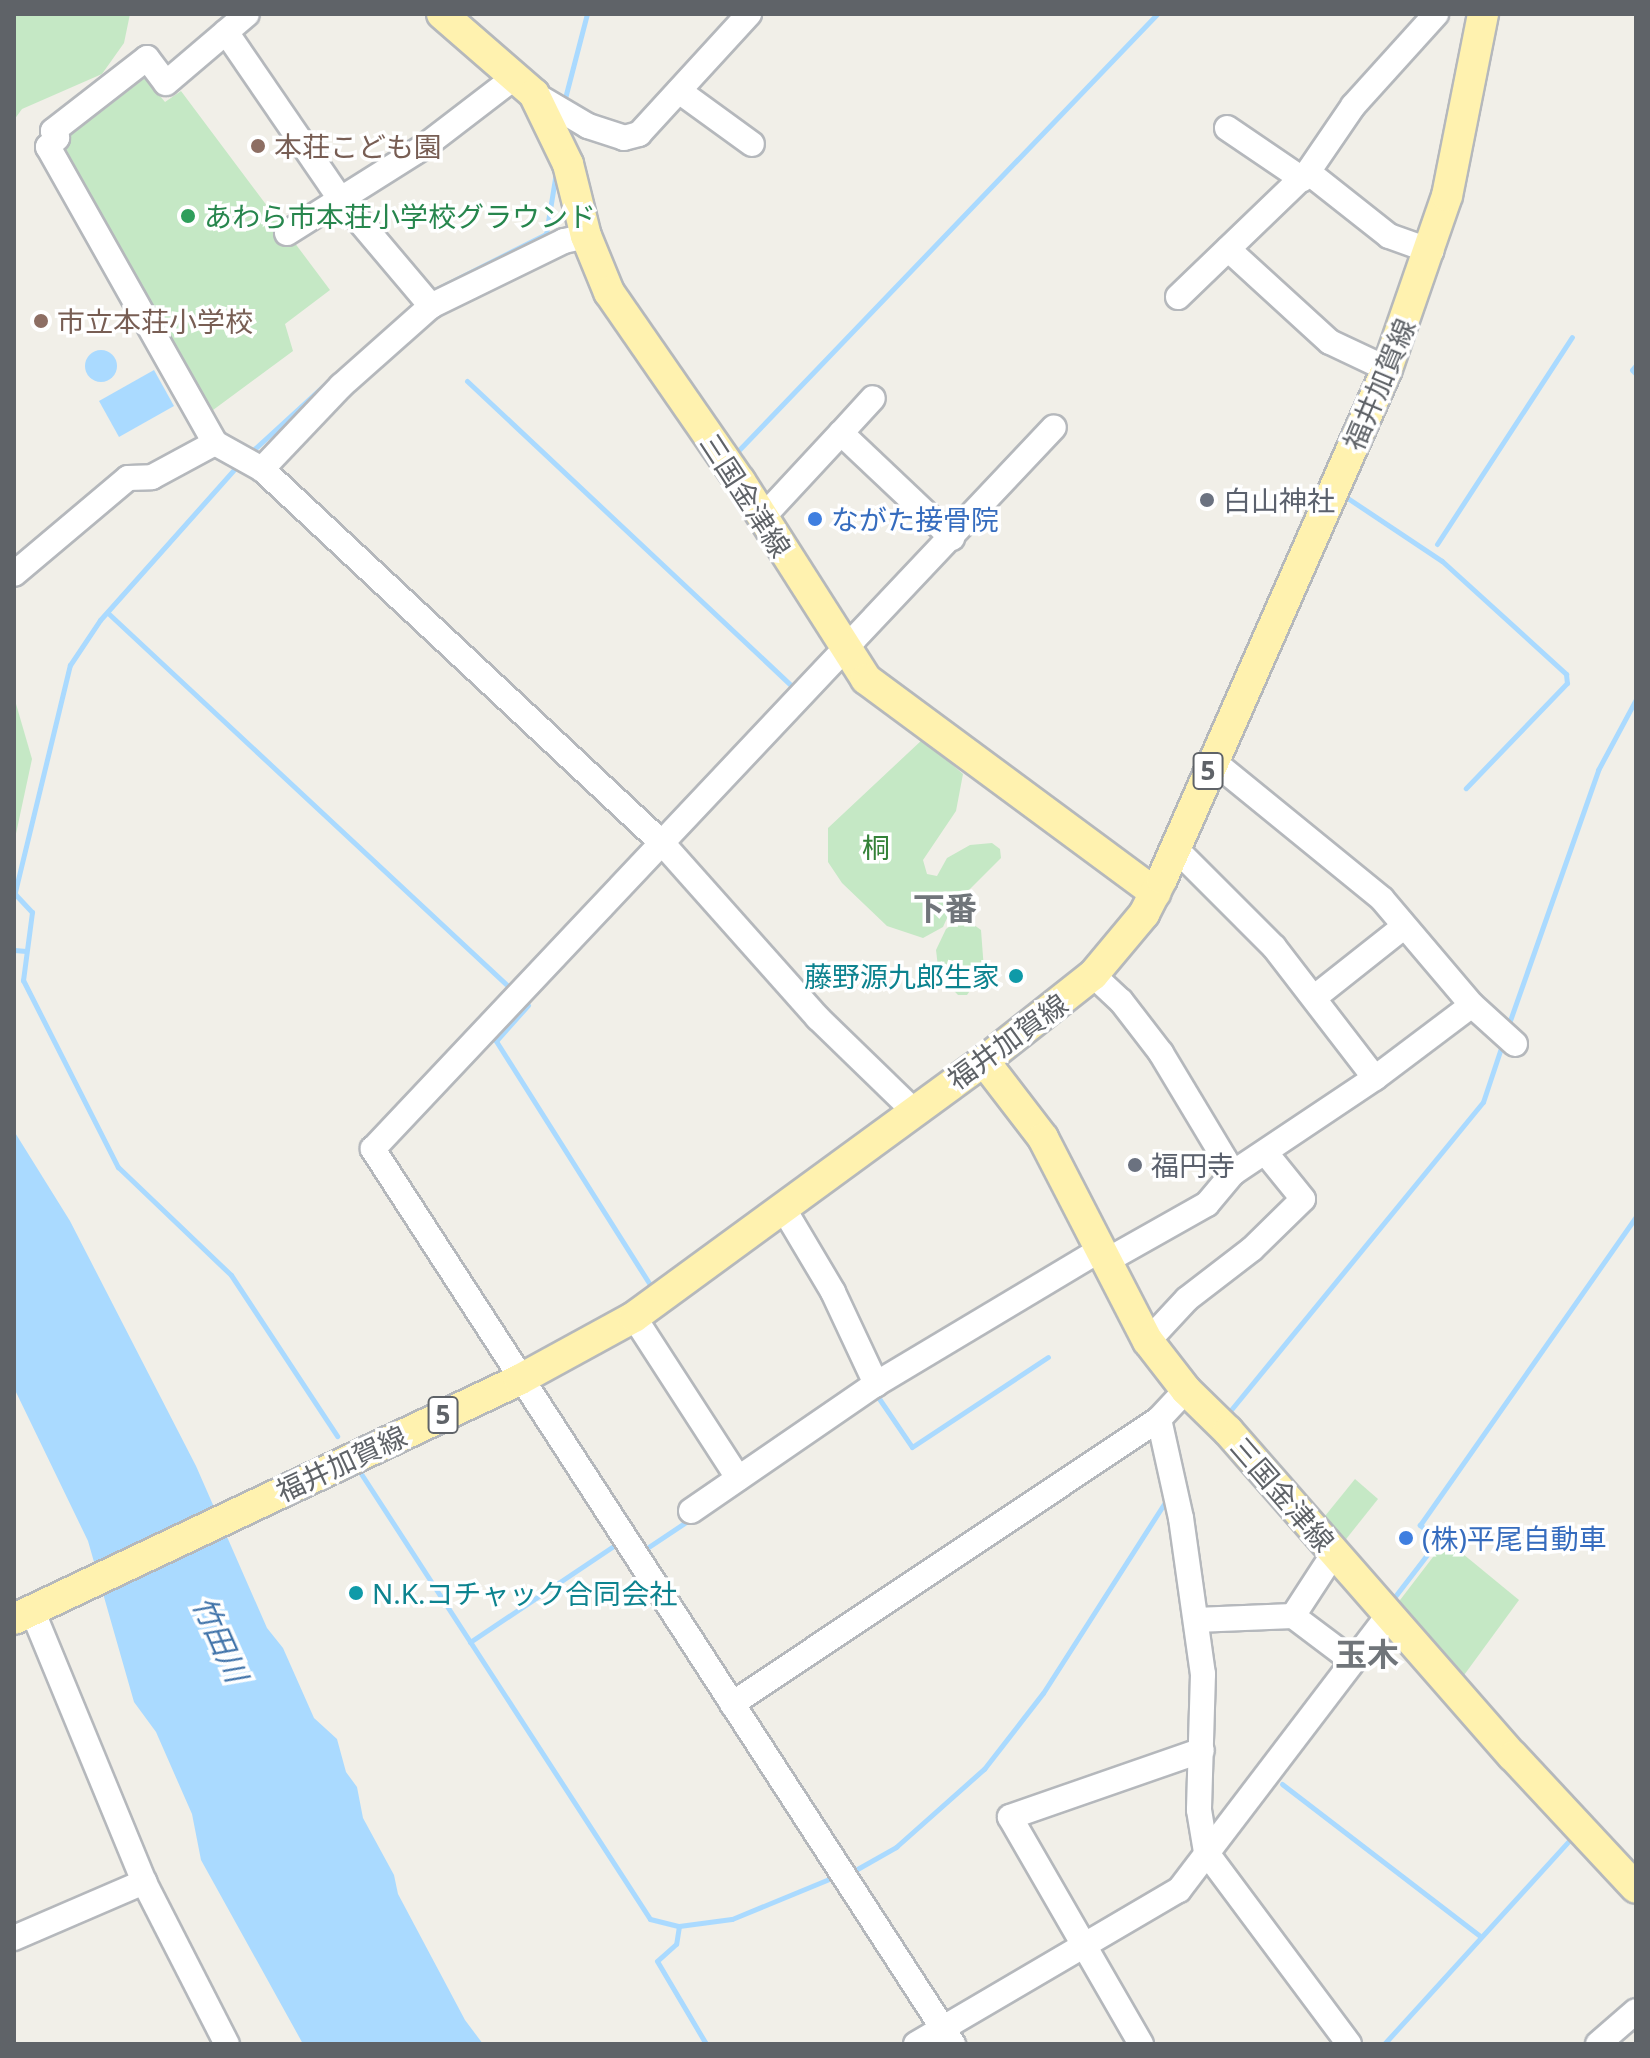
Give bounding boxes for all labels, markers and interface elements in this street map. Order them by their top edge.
place label: 本荘こども園 [274,129,442,163]
marker: 本荘こども園 [249,137,267,155]
place label: あわら市本荘小学校グラウンド [204,199,596,233]
marker: あわら市本荘小学校グラウンド [179,207,197,225]
place label: 市立本荘小学校 [57,304,253,338]
marker: 市立本荘小学校 [32,312,50,330]
street label: 福井加賀線 [1336,313,1422,455]
street label: 三国金津線 [694,427,798,563]
place label: 白山神社 [1223,483,1335,517]
marker: 白山神社 [1198,491,1216,509]
place label: ながた接骨院 [831,502,999,536]
marker: ながた接骨院 [806,510,824,528]
road number: 5 [1192,749,1224,793]
park label: 桐 [862,830,890,864]
district label: 下番 [913,889,977,927]
place label: 藤野源九郎生家 [804,959,1000,993]
marker: 藤野源九郎生家 [1007,967,1025,985]
street label: 福井加賀線 [940,986,1074,1096]
place label: 福円寺 [1151,1148,1235,1182]
marker: 福円寺 [1126,1156,1144,1174]
road number: 5 [427,1393,459,1437]
street label: 福井加賀線 [270,1418,412,1508]
street label: 三国金津線 [1224,1430,1342,1558]
place label: (株)平尾自動車 [1422,1521,1607,1555]
marker: (株)平尾自動車 [1397,1529,1415,1547]
place label: N.K.コチャック合同会社 [372,1576,678,1610]
marker: N.K.コチャック合同会社 [347,1584,365,1602]
water label: 竹田川 [185,1591,255,1687]
district label: 玉木 [1335,1635,1399,1673]

